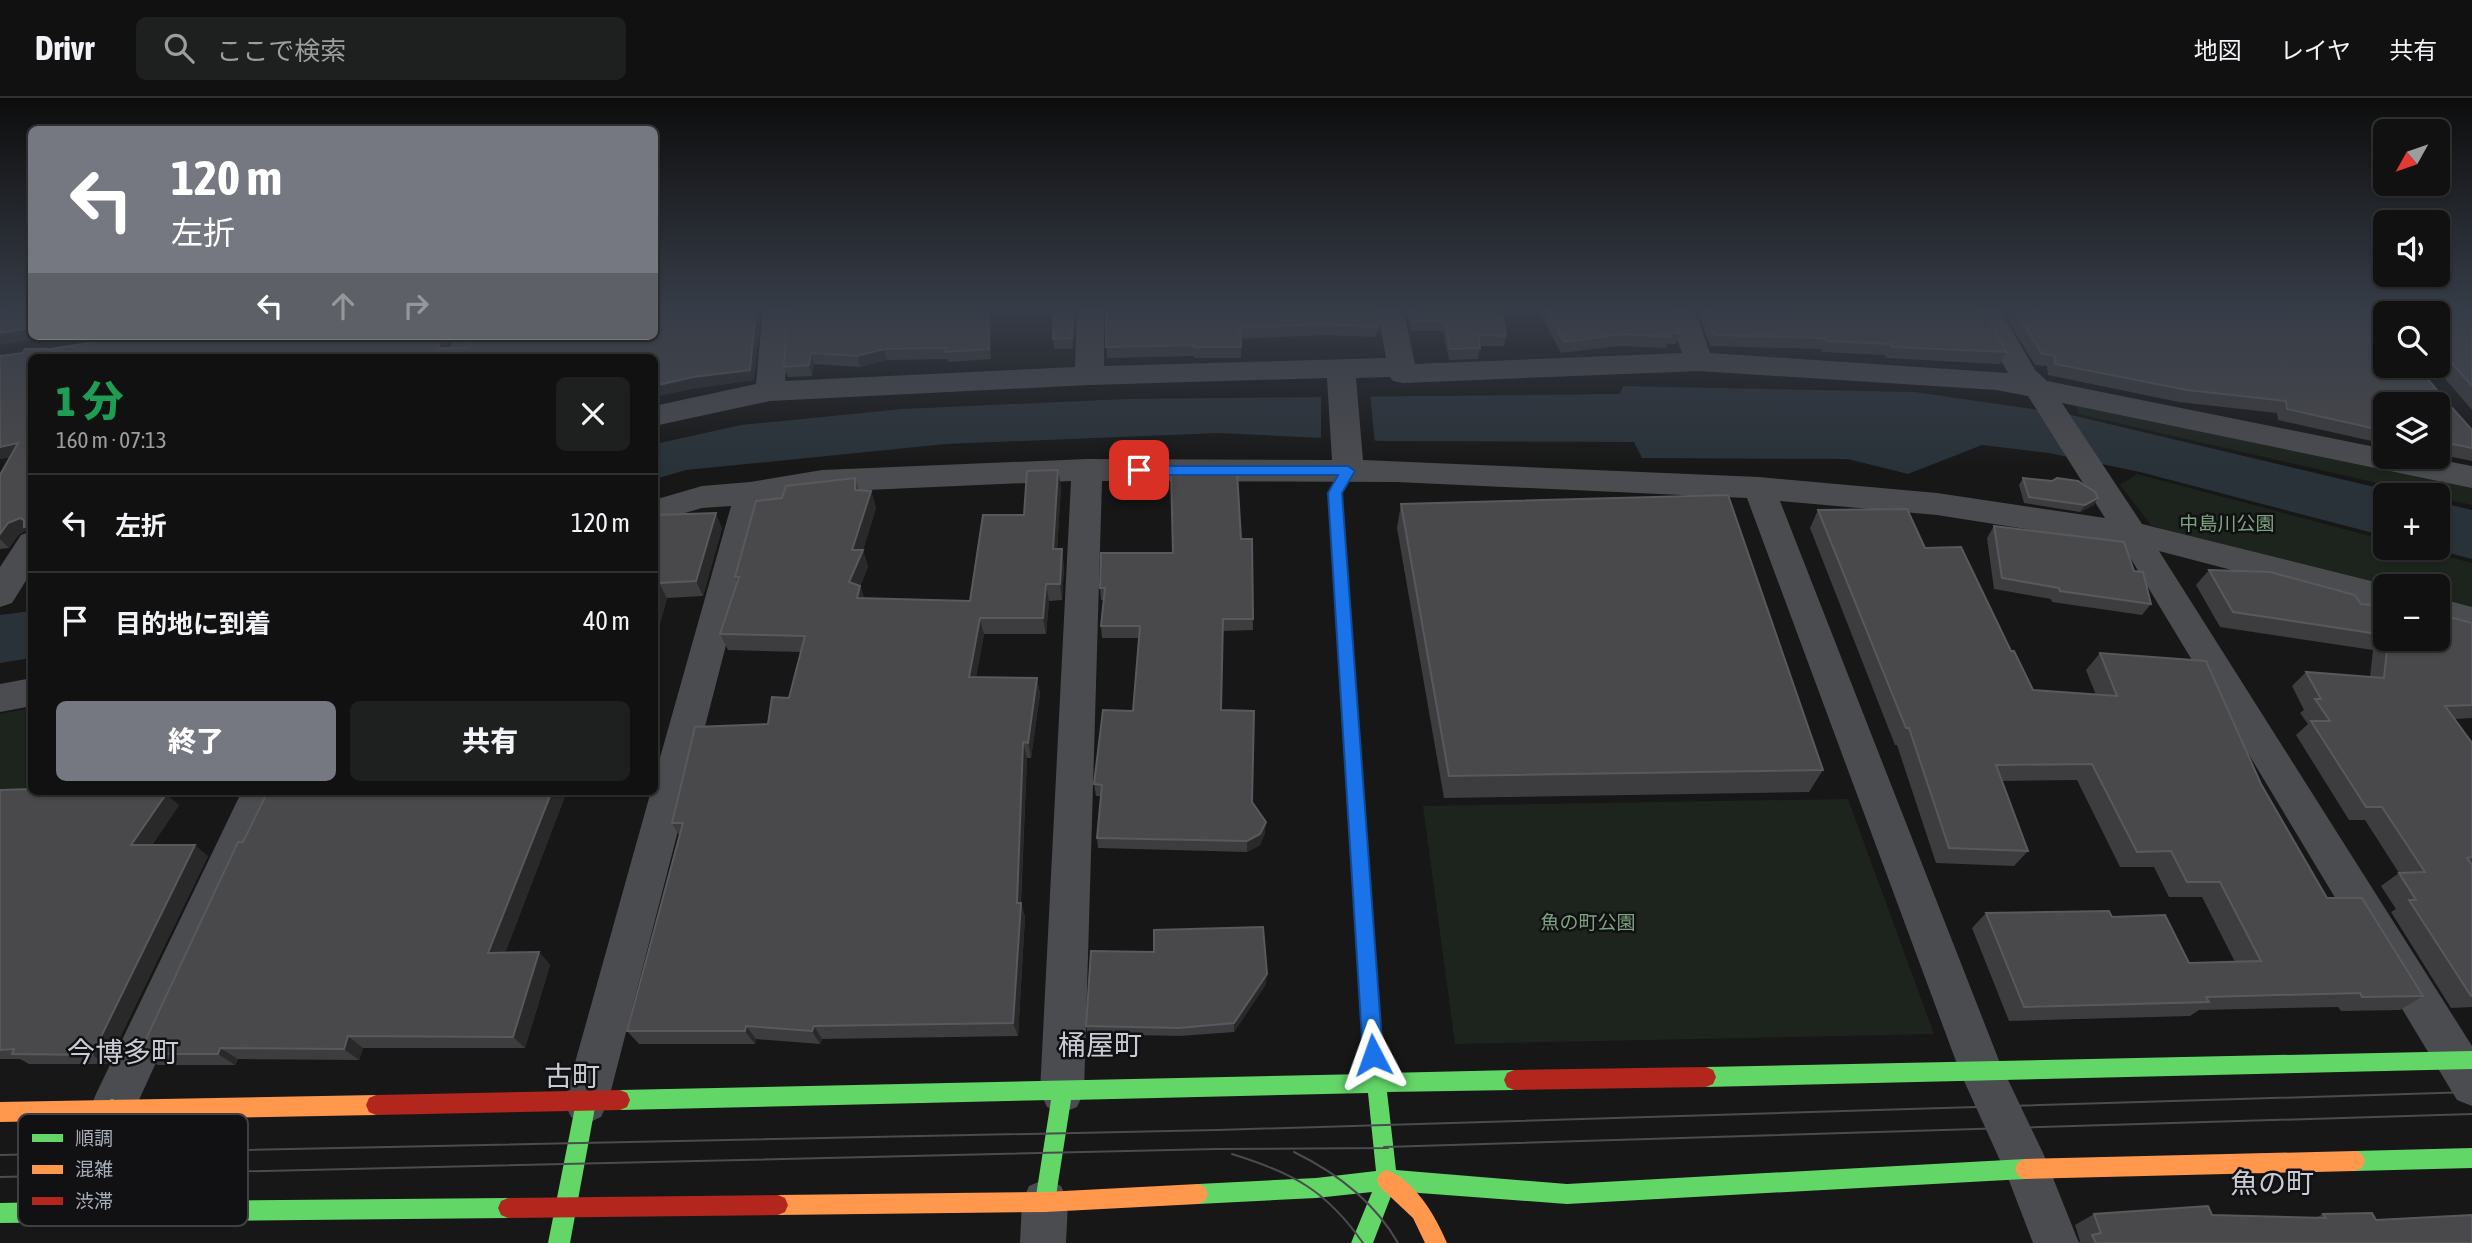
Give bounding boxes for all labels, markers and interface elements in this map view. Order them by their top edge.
search box [136,17,626,80]
text: Drivr [35,29,94,67]
icon: search [160,29,198,67]
text: ここで検索 [216,36,346,66]
text: 地図 [2194,37,2242,64]
text: レイヤ [2280,37,2351,64]
text: 共有 [2389,37,2437,64]
north arrow [2373,119,2450,196]
map controls [2373,119,2450,651]
text: 120 m [171,149,282,205]
icon: left [56,154,147,245]
button: sound [2373,210,2450,287]
text: 左折 [171,214,235,251]
icon: left [251,287,289,325]
icon: ahead [324,287,362,325]
icon: right [397,287,435,325]
button: search [2373,301,2450,378]
text: 1 分 [56,377,124,425]
button: close [556,377,630,451]
button: layers [2373,392,2450,469]
text: 160 m · 07:13 [56,427,167,453]
pin [1109,440,1169,500]
icon: arrive [1120,451,1158,489]
button: + [2373,483,2450,560]
icon: left [56,504,94,542]
text: 120 m [571,508,630,538]
text: 左折 [115,511,167,541]
park label: 中島川公園 [2179,512,2275,534]
button: − [2373,574,2450,651]
icon: arrive [56,602,94,640]
text: 40 m [583,606,630,636]
text: 目的地に到着 [115,609,271,639]
button: 終了 [56,701,336,781]
button: 共有 [350,701,630,781]
park label: 魚の町公園 [1540,911,1636,933]
position arrow [1336,1018,1410,1092]
district label: 桶屋町 [1058,1029,1142,1061]
district label: 今博多町 [67,1036,179,1068]
district label: 古町 [544,1060,600,1092]
legend [18,1114,248,1226]
text: 順調 [75,1127,113,1149]
text: 混雑 [75,1158,113,1180]
district label: 魚の町 [2230,1167,2314,1199]
text: 渋滞 [75,1190,113,1212]

